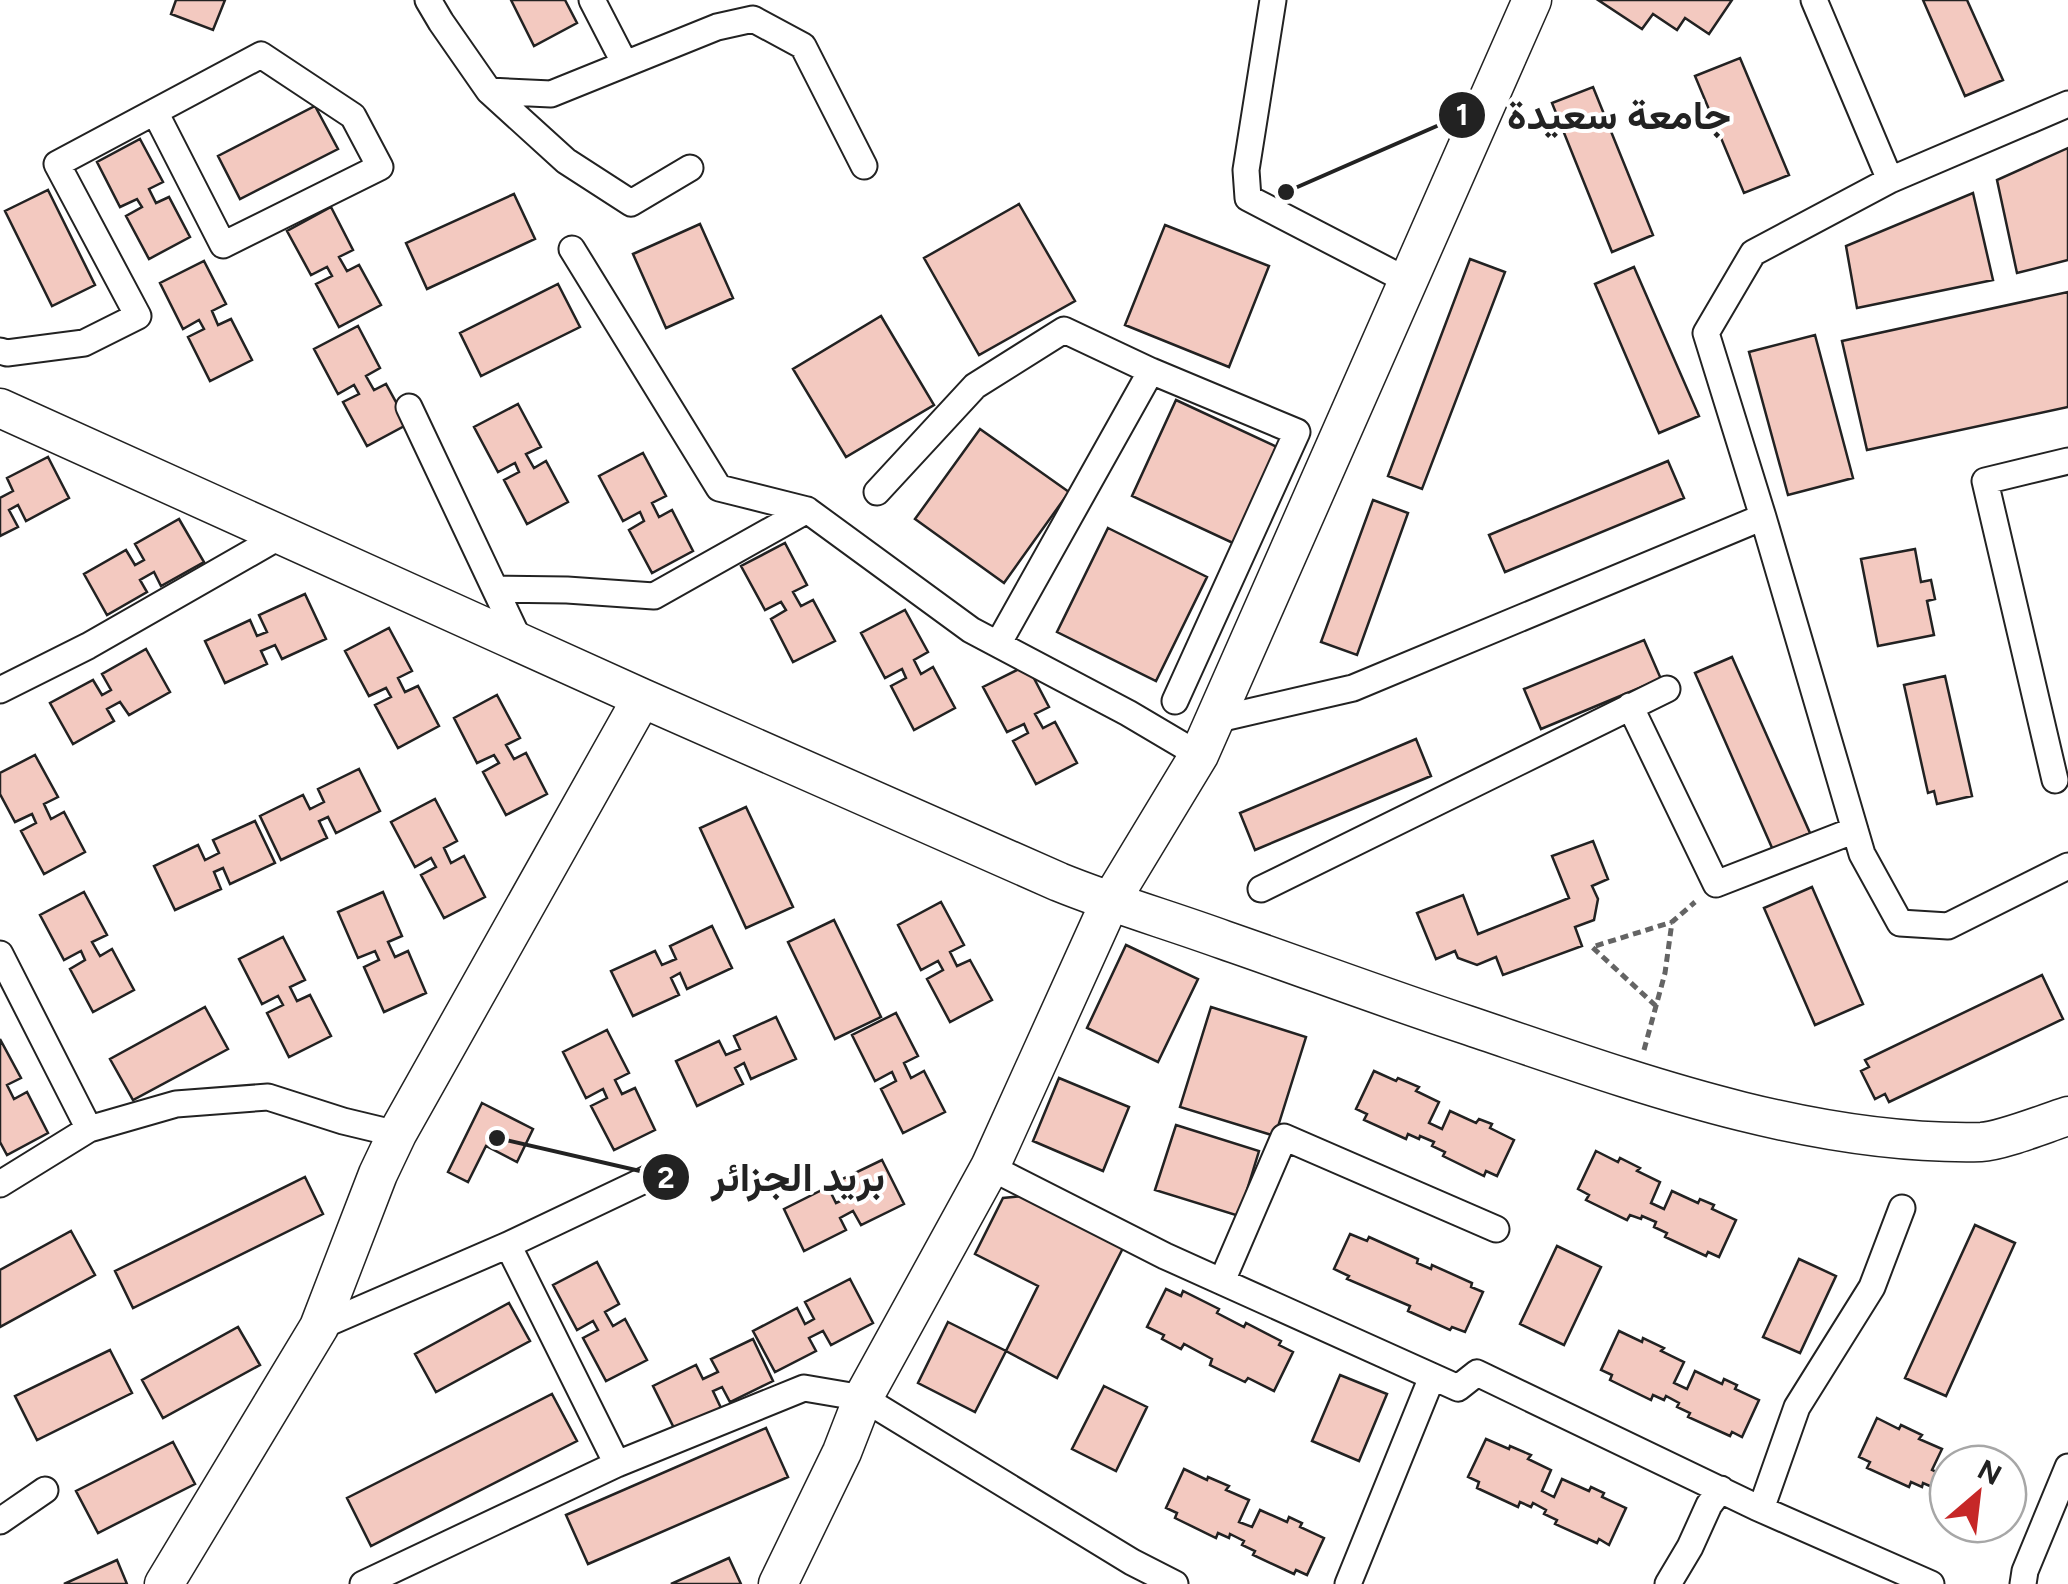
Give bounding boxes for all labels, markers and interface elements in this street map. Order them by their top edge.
callout: جامعة سعيدة [1437,80,1751,150]
text: جامعة سعيدة [1507,91,1731,139]
text: 1 [1456,96,1468,133]
callout: بريد الجزائر [641,1142,905,1212]
text: بريد الجزائر [710,1153,885,1202]
text: 2 [657,1159,675,1196]
north arrow [1928,1444,2028,1544]
text: N [1972,1452,2007,1492]

